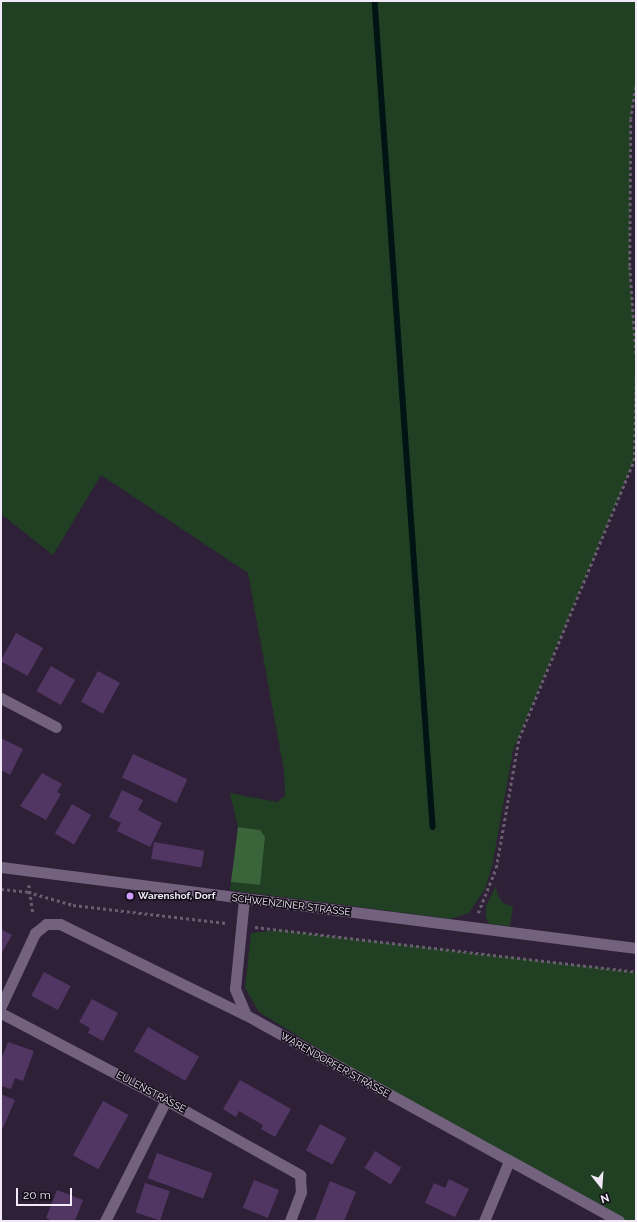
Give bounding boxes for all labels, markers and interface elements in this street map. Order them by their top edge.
place label: Warenshof, Dorf [138,890,215,902]
marker: Warenshof, Dorf [125,891,135,901]
street label: SCHWENZINER STRASSE [231,892,351,918]
street label: WARENDORFER STRASSE [278,1030,392,1100]
street label: EULENSTRASSE [114,1069,188,1115]
north arrow [581,1166,621,1206]
scale bar [18,1180,74,1206]
text: 20 m [23,1188,51,1202]
text: N [599,1191,611,1205]

